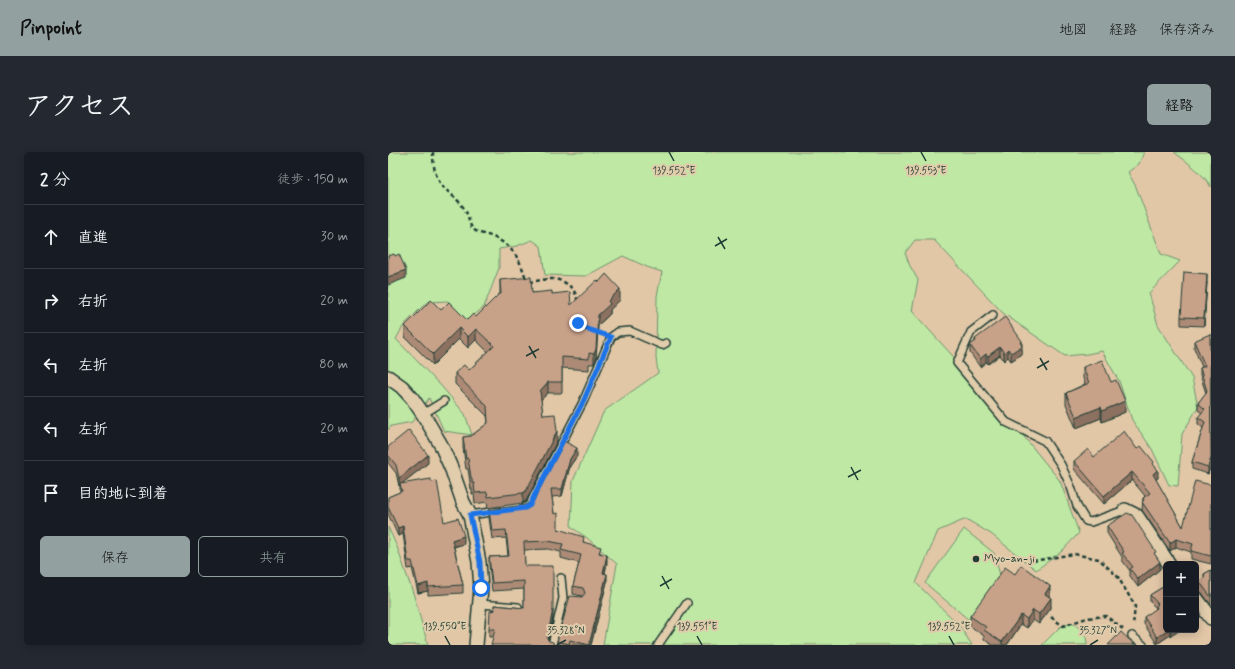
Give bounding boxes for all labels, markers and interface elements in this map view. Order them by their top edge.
text: Pinpoint [20,16,82,41]
text: 地図 [1059,21,1087,39]
text: 経路 [1109,21,1137,39]
text: 保存済み [1159,21,1215,39]
button: 経路 [1147,84,1211,125]
text: アクセス [24,89,134,126]
text: 139.552°E [653,164,696,178]
text: 139.553°E [906,164,947,178]
text: 2 分 [40,169,70,191]
text: 徒歩 · 150 m [278,171,348,188]
icon: ahead [40,226,62,248]
text: 直進 [78,228,108,248]
text: 30 m [321,228,348,245]
icon: right [40,290,62,312]
text: 右折 [78,292,108,312]
text: 20 m [320,292,348,309]
route end [569,314,587,332]
icon: left [40,354,62,376]
text: 左折 [78,356,108,376]
text: 80 m [319,356,348,373]
icon: left [40,418,62,440]
text: 左折 [78,420,108,440]
text: 20 m [320,420,348,437]
icon: arrive [40,482,62,504]
text: 目的地に到着 [78,484,168,504]
button: 保存 [40,536,190,577]
button: 共有 [198,536,348,577]
place label: Myo-an-ji [984,551,1035,567]
marker: Myo-an-ji [971,554,981,564]
map controls [1163,561,1199,633]
button: + [1163,561,1199,597]
route start [472,579,490,597]
button: − [1163,597,1199,633]
text: 139.550°E [424,620,467,634]
text: 139.551°E [677,620,718,634]
text: 139.552°E [928,620,971,634]
text: 35.328°N [547,624,585,638]
text: 35.327°N [1079,624,1117,638]

